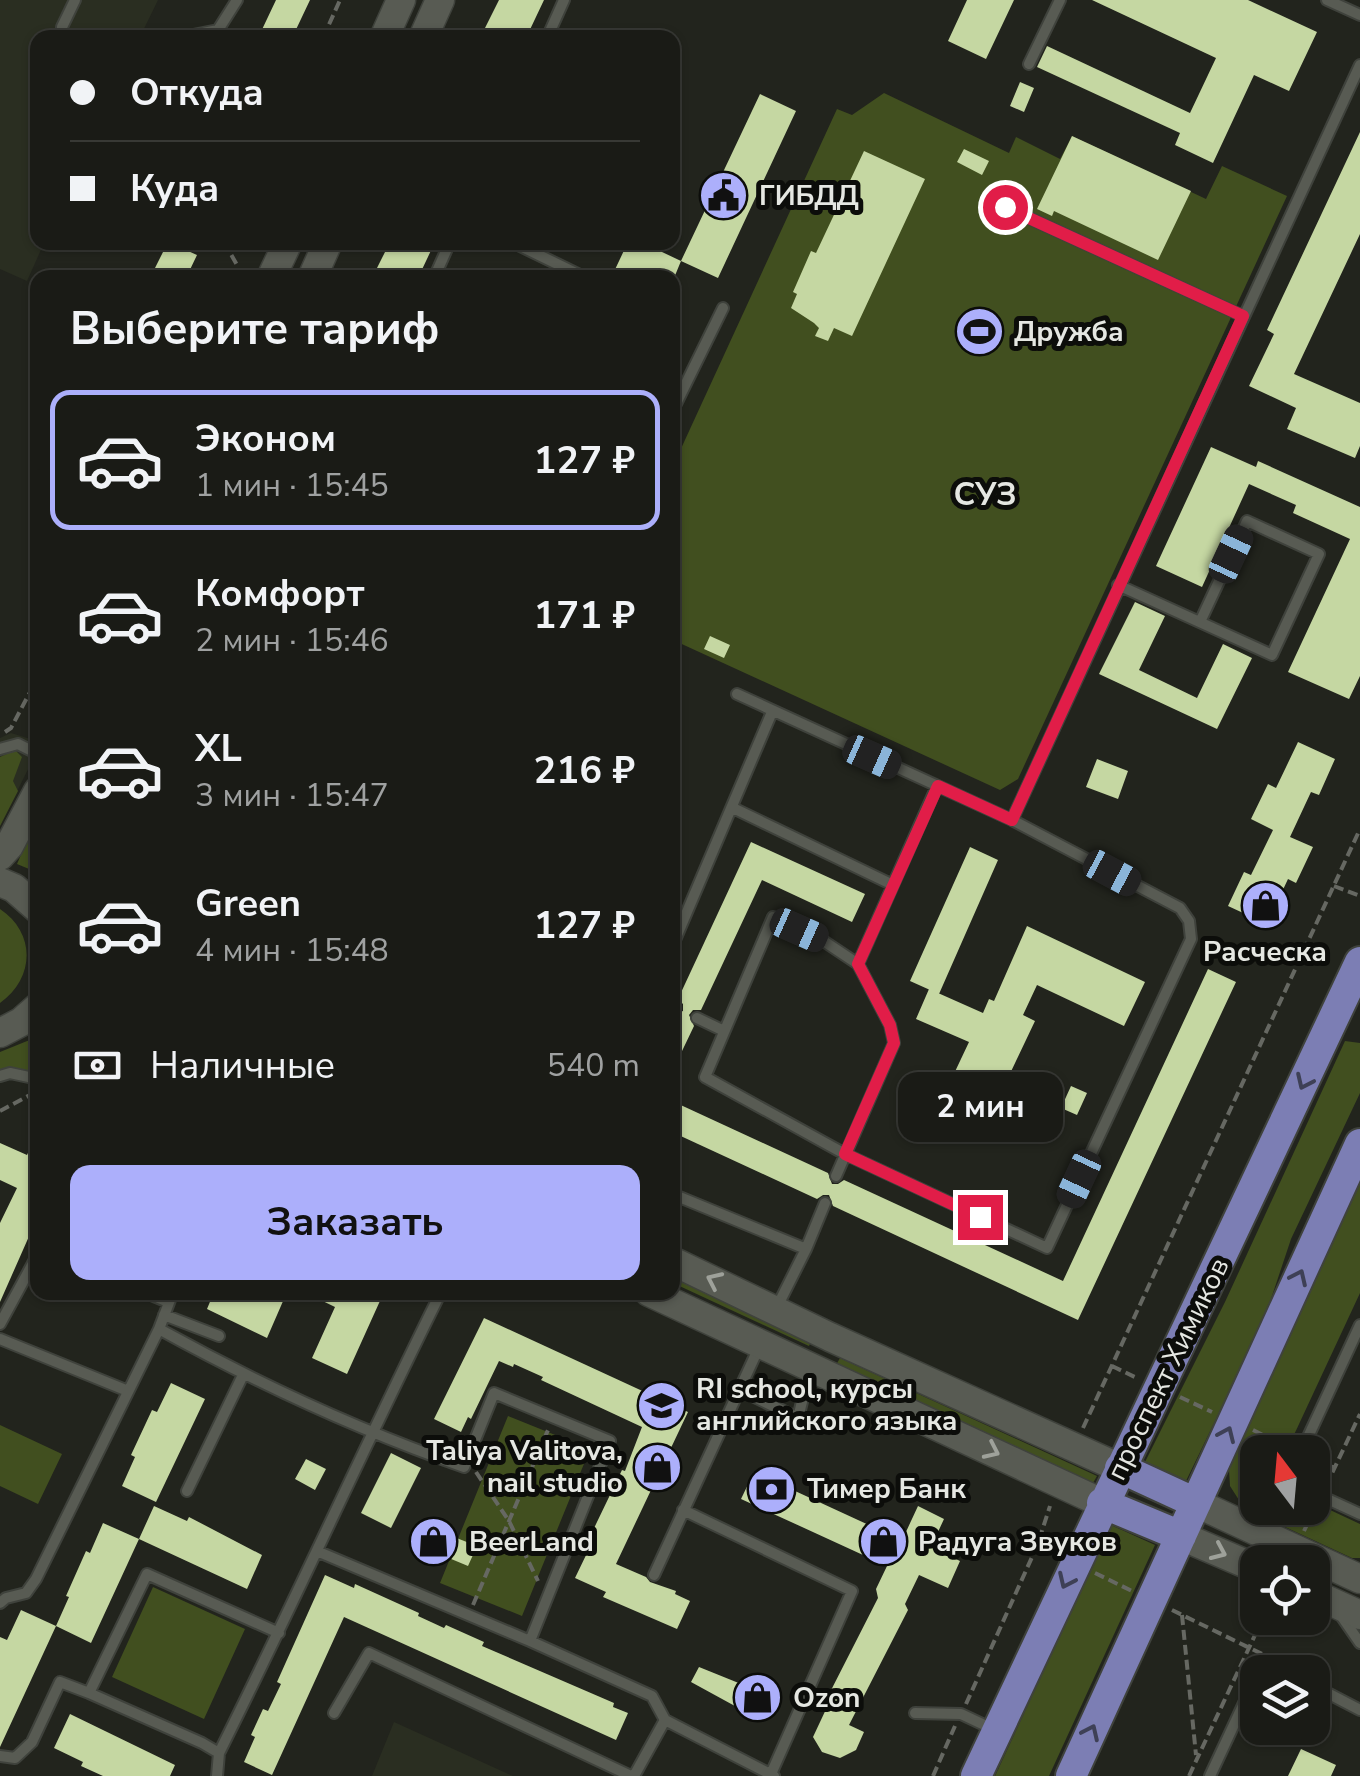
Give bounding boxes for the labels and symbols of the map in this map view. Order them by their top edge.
public building icon: ГИБДД [698,170,750,222]
place label: ГИБДД [759,177,859,215]
route start [983,185,1028,230]
sports icon: Дружба [953,306,1005,358]
place label: Дружба [1014,313,1124,351]
district label: СУЗ [953,473,1017,516]
car [1205,520,1257,588]
car [838,731,906,783]
car [1078,846,1146,900]
shop icon: Расческа [1239,879,1291,931]
car [765,904,833,956]
place label: Расческа [1203,933,1327,971]
callout: 2 мин [898,1072,1062,1142]
one-way arrow [1297,1072,1317,1090]
car [1053,1145,1105,1213]
route end [958,1195,1003,1240]
street label: проспект Химиков [1098,1251,1238,1487]
one-way arrow [1286,1269,1306,1287]
one-way arrow [706,1273,724,1293]
place label: RI school, курсы английского языка [696,1370,958,1440]
school or university icon: RI school, курсы английского языка [635,1379,687,1431]
one-way arrow [1215,1426,1235,1444]
place label: Taliya Valitova, nail studio [426,1432,623,1502]
north arrow [1240,1435,1330,1525]
one-way arrow [982,1439,1000,1459]
shop icon: Taliya Valitova, nail studio [632,1441,684,1493]
bank icon: Тимер Банк [746,1463,798,1515]
place label: Тимер Банк [807,1470,966,1508]
shop icon: BeerLand [408,1516,460,1568]
shop icon: Радуга Звуков [857,1516,909,1568]
place label: BeerLand [469,1523,594,1561]
place label: Радуга Звуков [918,1523,1117,1561]
one-way arrow [1209,1540,1227,1560]
one-way arrow [1058,1571,1078,1589]
shop icon: Ozon [732,1672,784,1724]
place label: Ozon [793,1679,860,1717]
one-way arrow [1079,1724,1099,1742]

